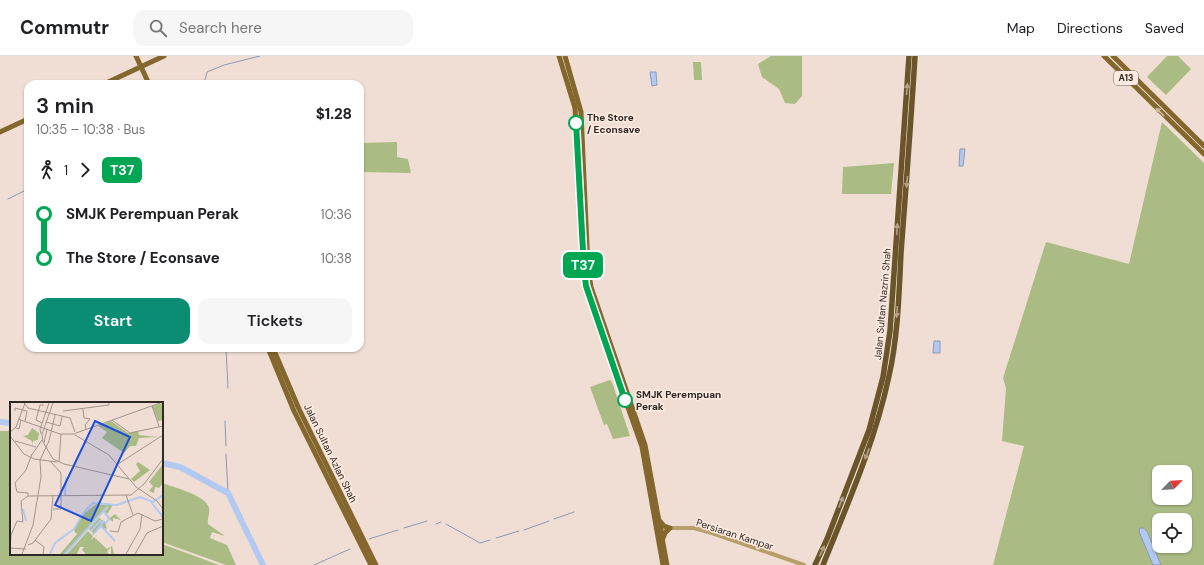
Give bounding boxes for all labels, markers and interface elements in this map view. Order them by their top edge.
search box [133,10,413,46]
text: Commutr [20,15,109,40]
icon: search [147,17,169,39]
text: Search here [179,18,262,38]
text: Map [1007,19,1035,37]
text: Directions [1057,19,1123,37]
text: Saved [1145,19,1184,37]
road number: A13 [1114,71,1138,85]
one-way arrow [903,83,910,95]
text: 3 min [36,91,94,120]
text: $1.28 [316,104,352,124]
one-way arrow [1155,107,1165,117]
place label: The Store / Econsave [587,111,640,136]
marker: The Store / Econsave [568,115,584,131]
text: 10:35 – 10:38 · Bus [36,121,145,138]
icon: walk [36,159,58,181]
icon: forward [74,159,96,181]
text: T37 [110,161,134,179]
text: 1 [64,162,68,179]
one-way arrow [904,176,910,188]
text: SMJK Perempuan Perak [66,204,239,224]
text: 10:36 [321,206,352,223]
one-way arrow [894,223,901,235]
street label: Jalan Sultan Nazrin Shah [871,247,894,361]
text: The Store / Econsave [66,248,220,268]
text: 10:38 [321,250,352,267]
line badge: T37 [560,252,606,278]
text: T37 [571,256,595,274]
button: Start [36,298,190,344]
button: Tickets [198,298,352,344]
one-way arrow [894,306,901,318]
place label: SMJK Perempuan Perak [636,388,721,413]
marker: SMJK Perempuan Perak [617,392,633,408]
inset map [10,402,163,555]
street label: Jalan Sultan Azlan Shah [301,402,360,505]
one-way arrow [864,448,870,460]
north arrow [1152,465,1192,505]
map controls [1152,465,1192,553]
one-way arrow [839,496,845,508]
button: locate [1152,513,1192,553]
street label: Persiaran Kampar [694,516,775,553]
one-way arrow [819,545,825,557]

